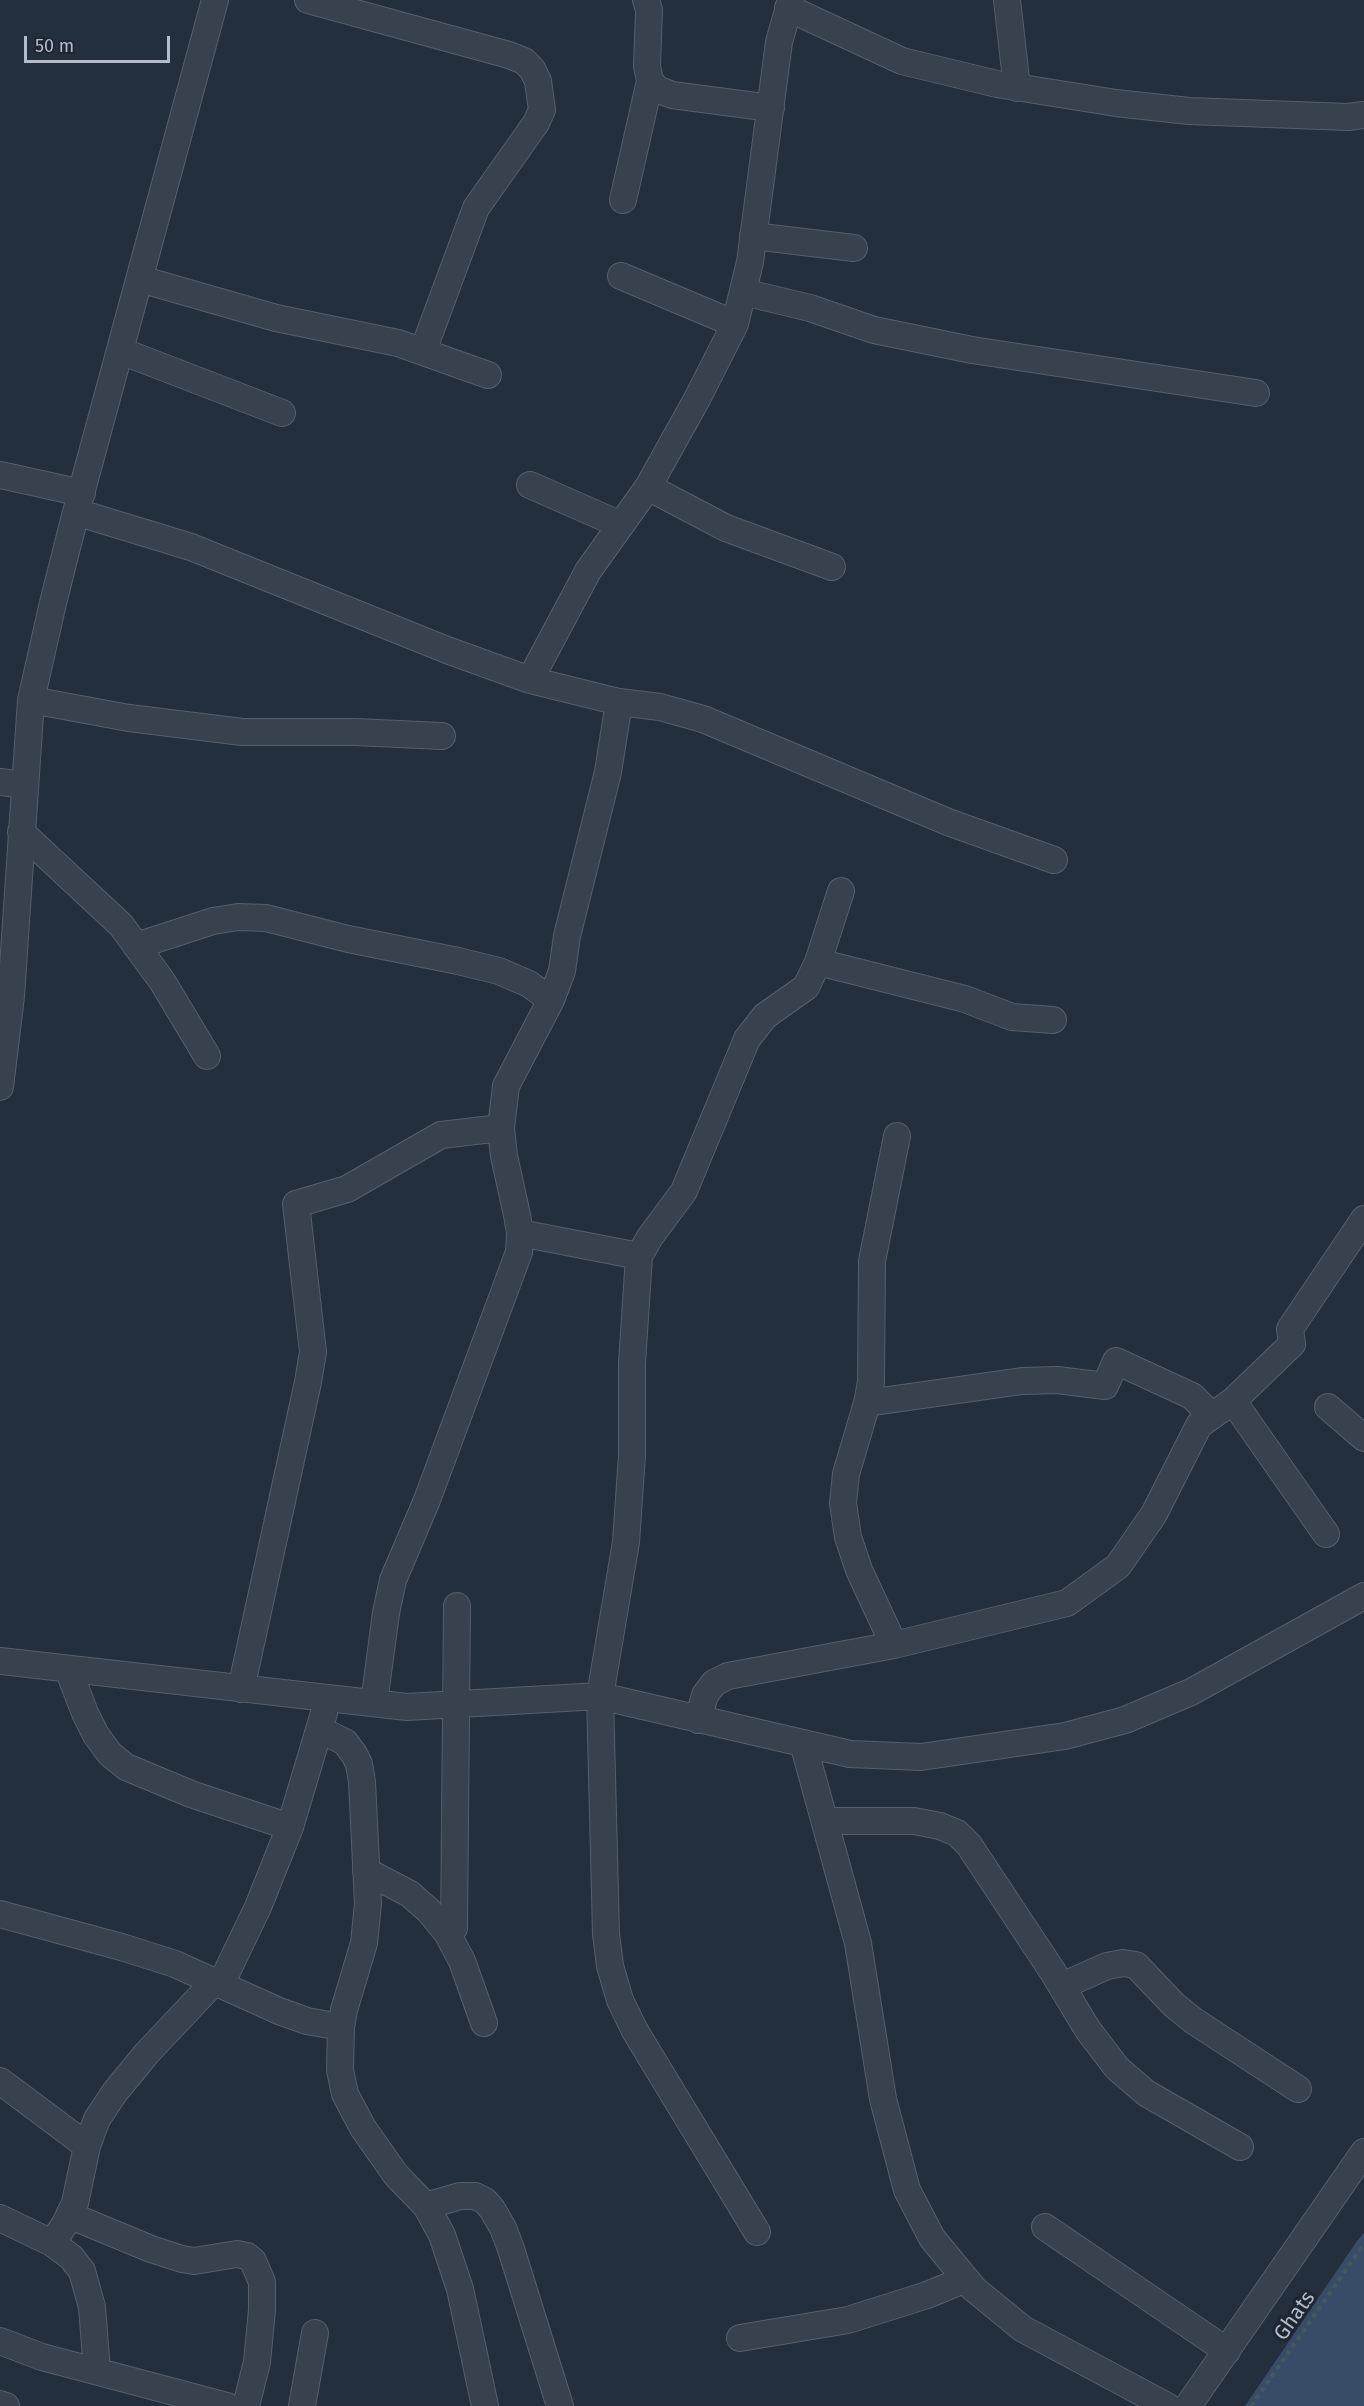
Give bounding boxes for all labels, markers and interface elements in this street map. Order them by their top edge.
scale bar [27,24,172,62]
text: 50 m [35,35,74,57]
street label: Ghats [1269,2287,1321,2345]

